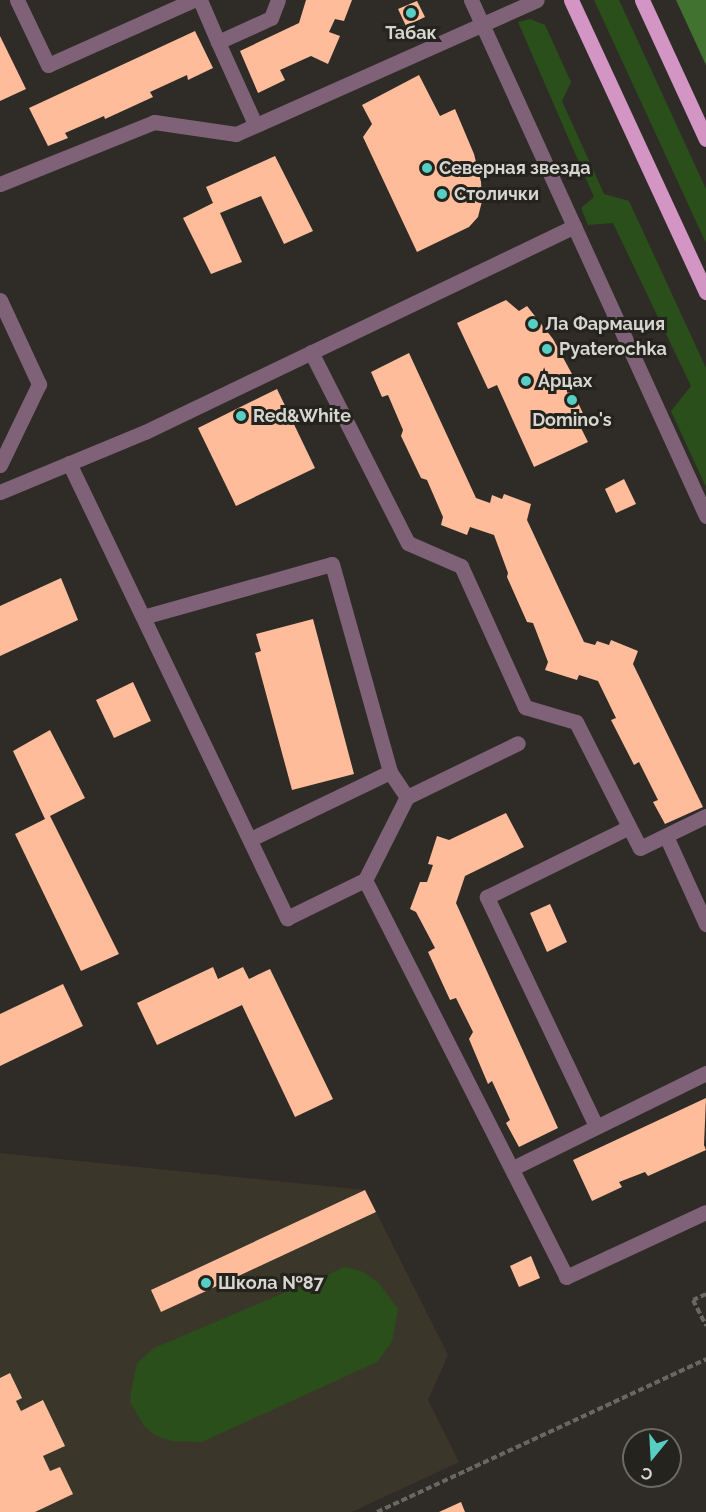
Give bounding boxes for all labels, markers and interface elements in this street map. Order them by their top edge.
marker: Табак [404,6,418,20]
place label: Табак [385,22,437,44]
place label: Северная звезда [439,157,591,179]
marker: Северная звезда [420,161,434,175]
place label: Столички [454,183,539,205]
marker: Столички [435,187,449,201]
place label: Ла Фармация [545,313,665,335]
marker: Ла Фармация [526,317,540,331]
place label: Pyaterochka [559,338,667,360]
marker: Pyaterochka [540,342,554,356]
place label: Арцах [538,370,592,392]
marker: Арцах [519,374,533,388]
marker: Domino's [565,393,579,407]
place label: Red&White [253,405,351,427]
marker: Red&White [234,409,248,423]
place label: Domino's [532,409,612,431]
place label: Школа №87 [218,1272,324,1294]
marker: Школа №87 [199,1276,213,1290]
north arrow [622,1428,682,1488]
text: С [639,1463,655,1484]

